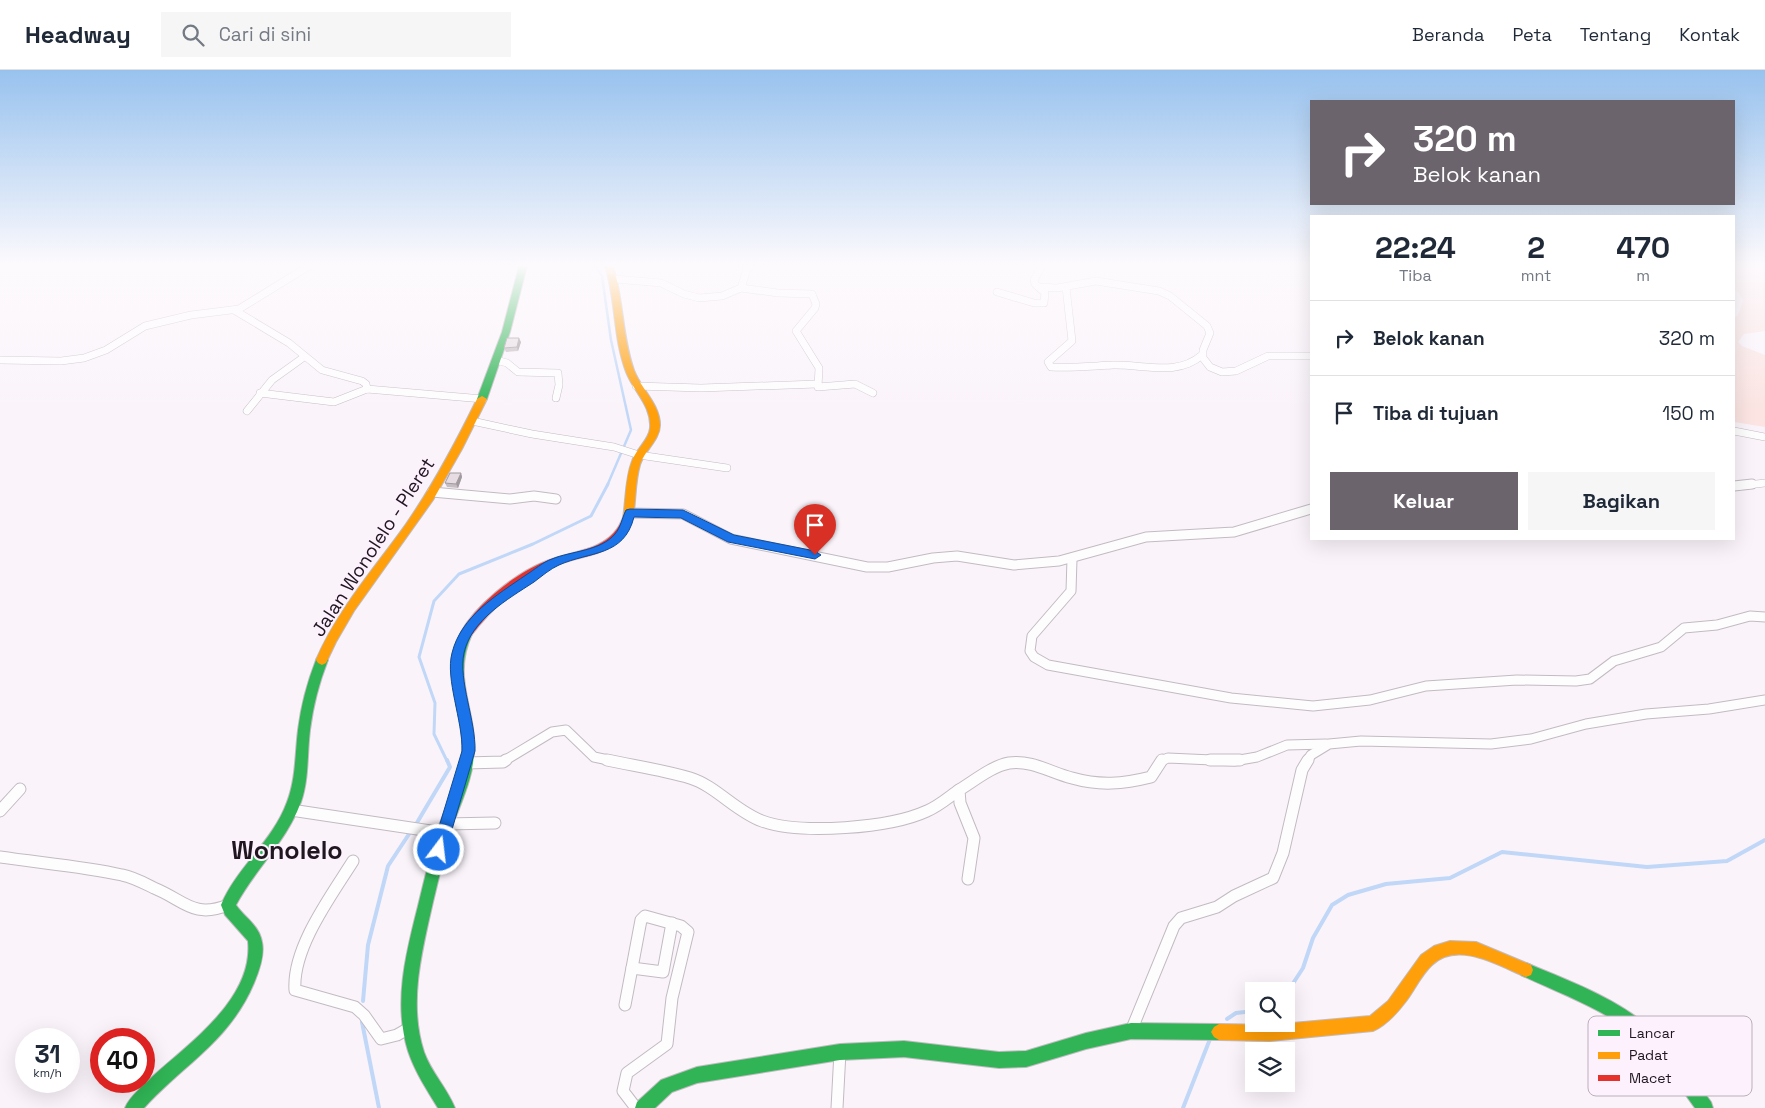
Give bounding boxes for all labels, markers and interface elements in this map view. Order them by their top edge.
search box [161,12,511,57]
text: Headway [25,19,131,50]
icon: search [179,21,207,49]
text: Cari di sini [219,22,311,47]
text: Beranda [1412,23,1484,46]
text: Peta [1512,23,1552,46]
text: Tentang [1580,23,1651,46]
text: Kontak [1679,23,1740,46]
text: 320 m [1413,117,1517,161]
icon: right [1330,120,1395,185]
text: Belok kanan [1413,160,1541,188]
text: 22:24 [1375,228,1456,267]
text: 2 [1527,228,1545,267]
text: 470 [1616,228,1670,267]
text: Tiba [1399,265,1432,286]
text: mnt [1521,265,1551,286]
text: m [1636,265,1650,286]
icon: right [1330,324,1358,352]
text: Belok kanan [1373,326,1485,351]
text: 320 m [1659,326,1715,351]
icon: arrive [1330,399,1358,427]
text: Tiba di tujuan [1373,401,1499,426]
text: 150 m [1662,401,1715,426]
street label: Jalan Wonolelo - Pleret [306,453,440,641]
button: Keluar [1330,472,1518,530]
button: Bagikan [1528,472,1715,530]
pin [794,504,836,555]
icon: arrive [801,511,829,539]
position arrow [412,823,464,875]
district label: Wonolelo [231,834,343,866]
map controls [1245,982,1295,1092]
button: search [1245,982,1295,1032]
legend [1588,1016,1752,1096]
text: Lancar [1629,1024,1675,1042]
speed limit sign: 40 [90,1028,155,1093]
text: 31 [34,1038,61,1070]
button: layers [1245,1042,1295,1092]
text: Padat [1629,1046,1668,1064]
text: km/h [33,1065,62,1081]
text: Macet [1629,1069,1672,1087]

